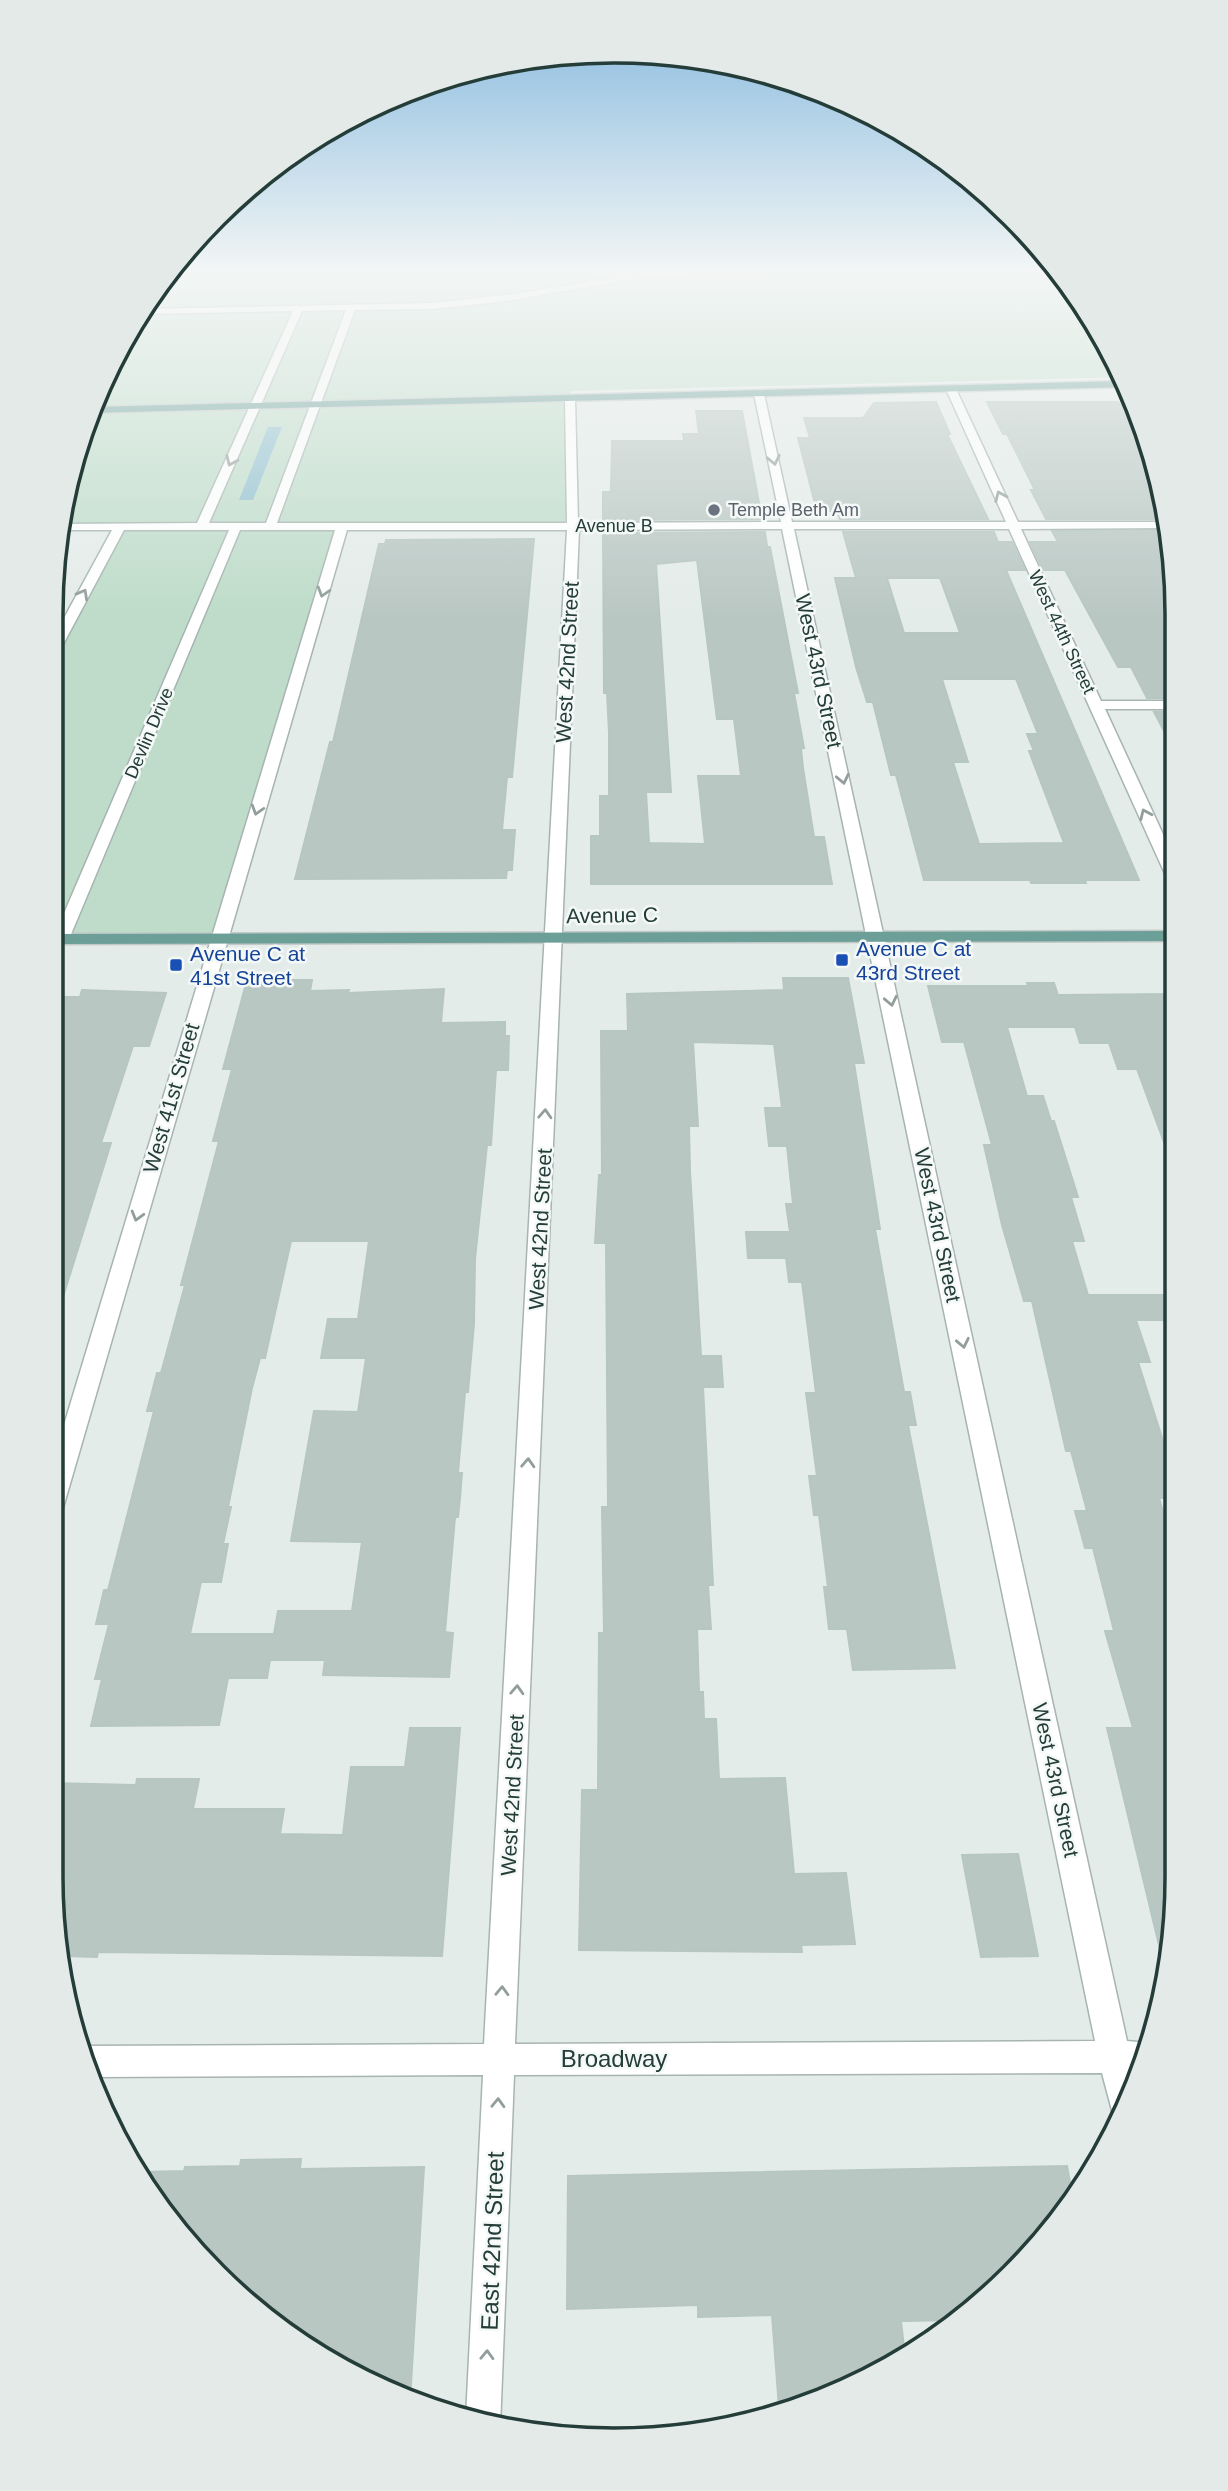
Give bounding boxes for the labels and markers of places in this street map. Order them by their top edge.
place label: Temple Beth Am [728,500,859,520]
marker: Temple Beth Am [706,502,722,518]
place label: Avenue C at 43rd Street [856,937,971,984]
place label: Avenue C at 41st Street [190,942,305,989]
marker: Avenue C at 43rd Street [834,952,850,968]
marker: Avenue C at 41st Street [168,957,184,973]

